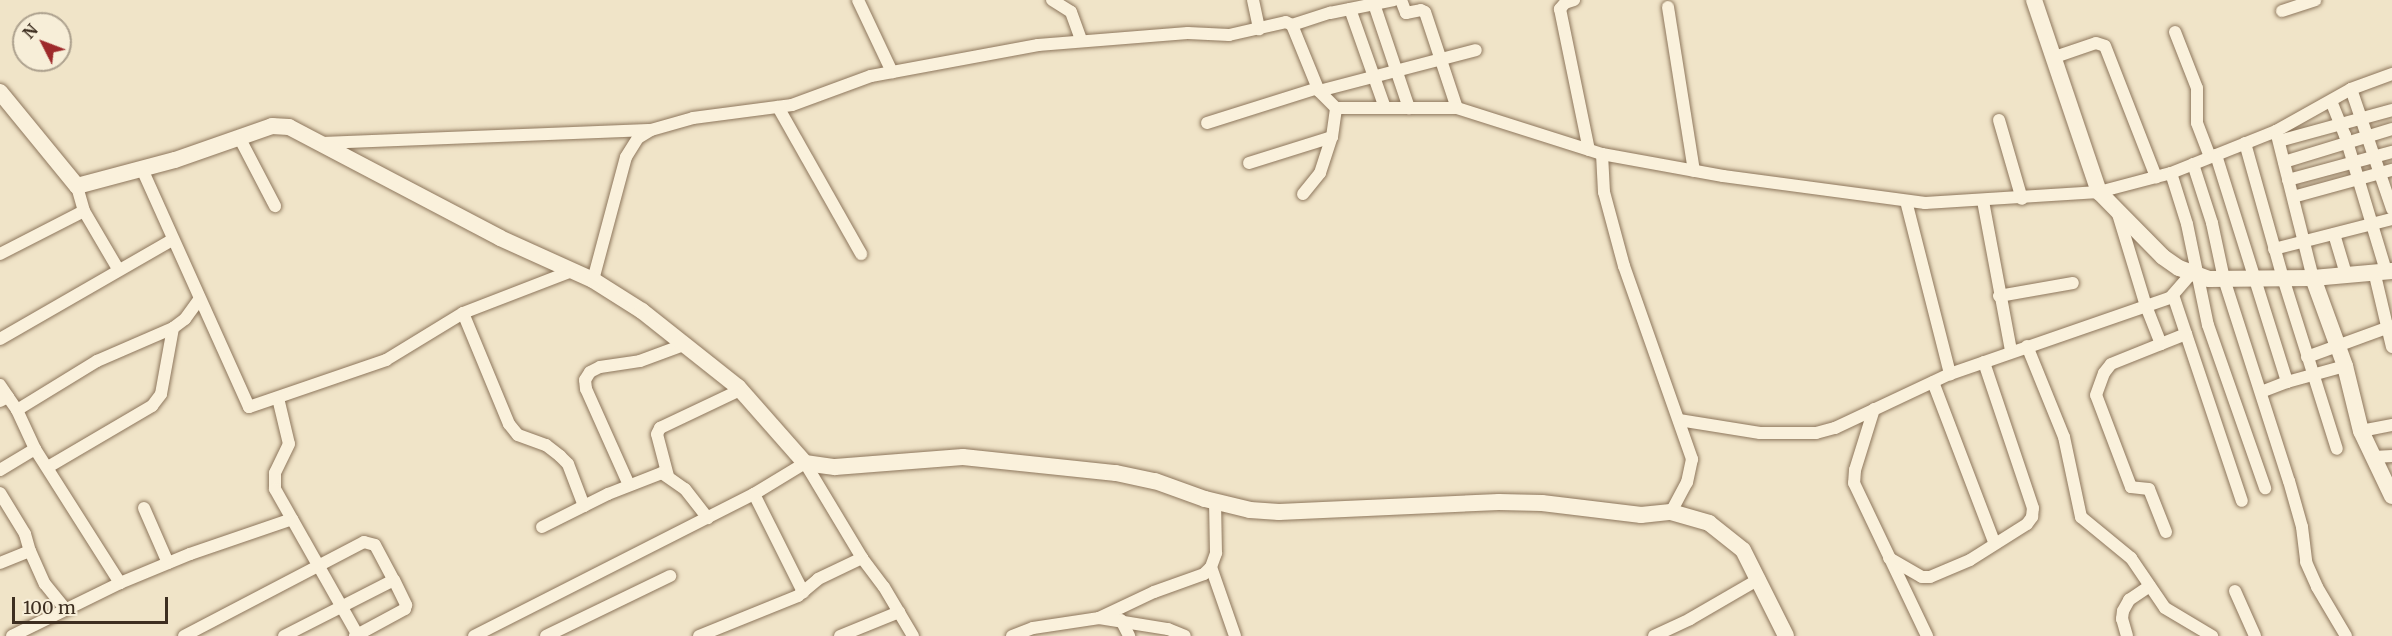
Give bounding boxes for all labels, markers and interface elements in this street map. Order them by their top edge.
north arrow [12,12,72,72]
text: N [18,20,42,43]
scale bar [15,585,171,623]
text: 100 m [23,596,76,619]

